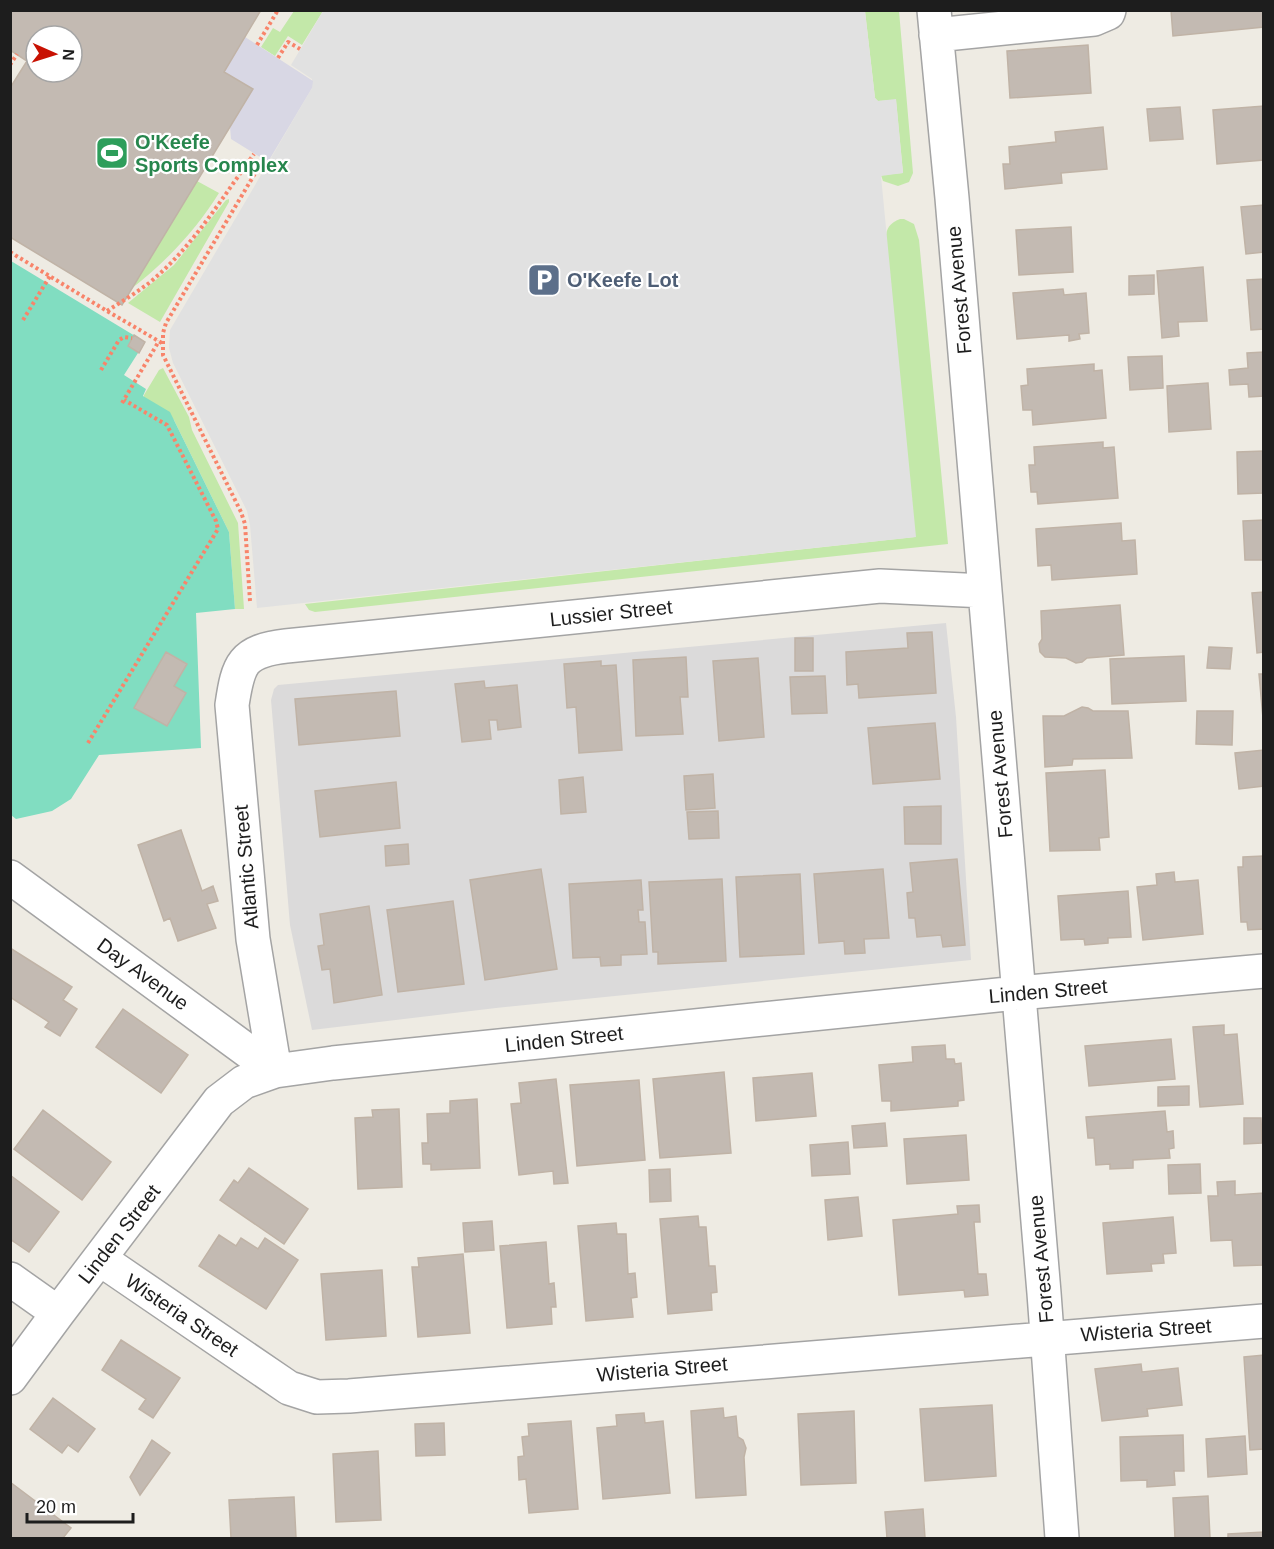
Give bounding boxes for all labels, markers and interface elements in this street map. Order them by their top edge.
north arrow [24,24,84,84]
text: N [60,49,77,61]
place label: O'Keefe Sports Complex [135,131,288,176]
sports icon: O'Keefe Sports Complex [94,135,130,171]
street label: Forest Avenue [942,225,976,355]
parking icon: O'Keefe Lot [526,262,562,298]
place label: O'Keefe Lot [567,269,679,291]
street label: Lussier Street [548,596,674,630]
street label: Forest Avenue [983,709,1017,839]
street label: Atlantic Street [230,804,262,930]
street label: Day Avenue [93,934,193,1014]
street label: Linden Street [988,975,1109,1007]
street label: Linden Street [504,1022,625,1056]
street label: Linden Street [74,1180,165,1288]
street label: Forest Avenue [1024,1194,1058,1324]
street label: Wisteria Street [121,1269,243,1361]
street label: Wisteria Street [1080,1314,1213,1346]
street label: Wisteria Street [596,1352,729,1386]
scale bar [27,1486,134,1524]
text: 20 m [36,1497,76,1517]

